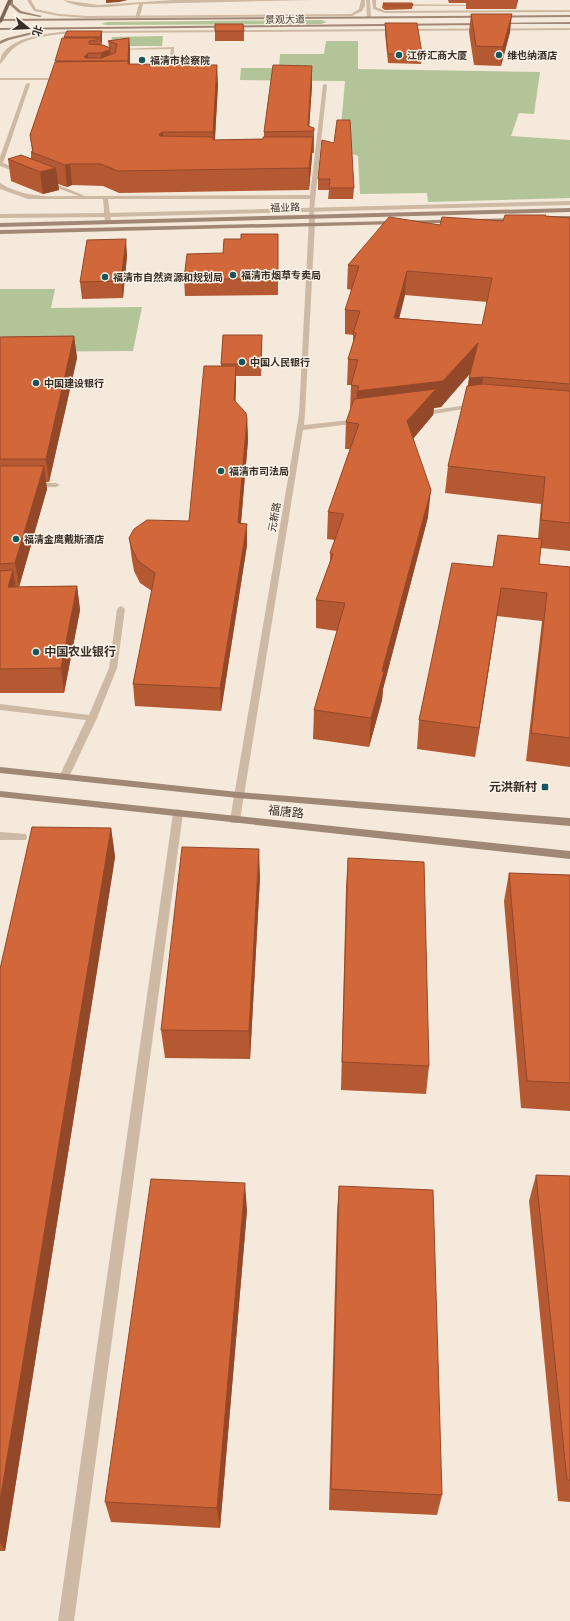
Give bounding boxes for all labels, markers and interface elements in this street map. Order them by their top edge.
north arrow [8,8,48,48]
street label: 景观大道 [265,14,305,25]
text: 北 [29,24,45,38]
place label: 维也纳酒店 [507,49,557,61]
marker: 江侨汇商大厦 [394,50,404,60]
place label: 江侨汇商大厦 [407,50,467,61]
marker: 维也纳酒店 [494,50,504,60]
place label: 福清市检察院 [150,54,210,66]
marker: 福清市检察院 [137,55,147,65]
street label: 福业路 [270,201,300,214]
marker: 福清市烟草专卖局 [228,270,238,280]
place label: 福清市烟草专卖局 [241,270,321,281]
place label: 福清市自然资源和规划局 [113,271,223,283]
marker: 福清市自然资源和规划局 [100,272,110,282]
marker: 中国人民银行 [237,357,247,367]
place label: 中国人民银行 [250,357,310,368]
marker: 中国建设银行 [31,378,41,388]
place label: 中国建设银行 [44,378,104,389]
marker: 福清市司法局 [216,466,226,476]
place label: 福清市司法局 [229,466,289,477]
street label: 元新路 [266,501,283,533]
marker: 福清金鹰戴斯酒店 [11,534,21,544]
place label: 福清金鹰戴斯酒店 [24,534,104,545]
place label: 中国农业银行 [44,645,116,659]
marker: 中国农业银行 [31,647,41,657]
place label: 元洪新村 [489,780,537,794]
marker: 元洪新村 [540,782,550,792]
street label: 福唐路 [267,803,305,821]

